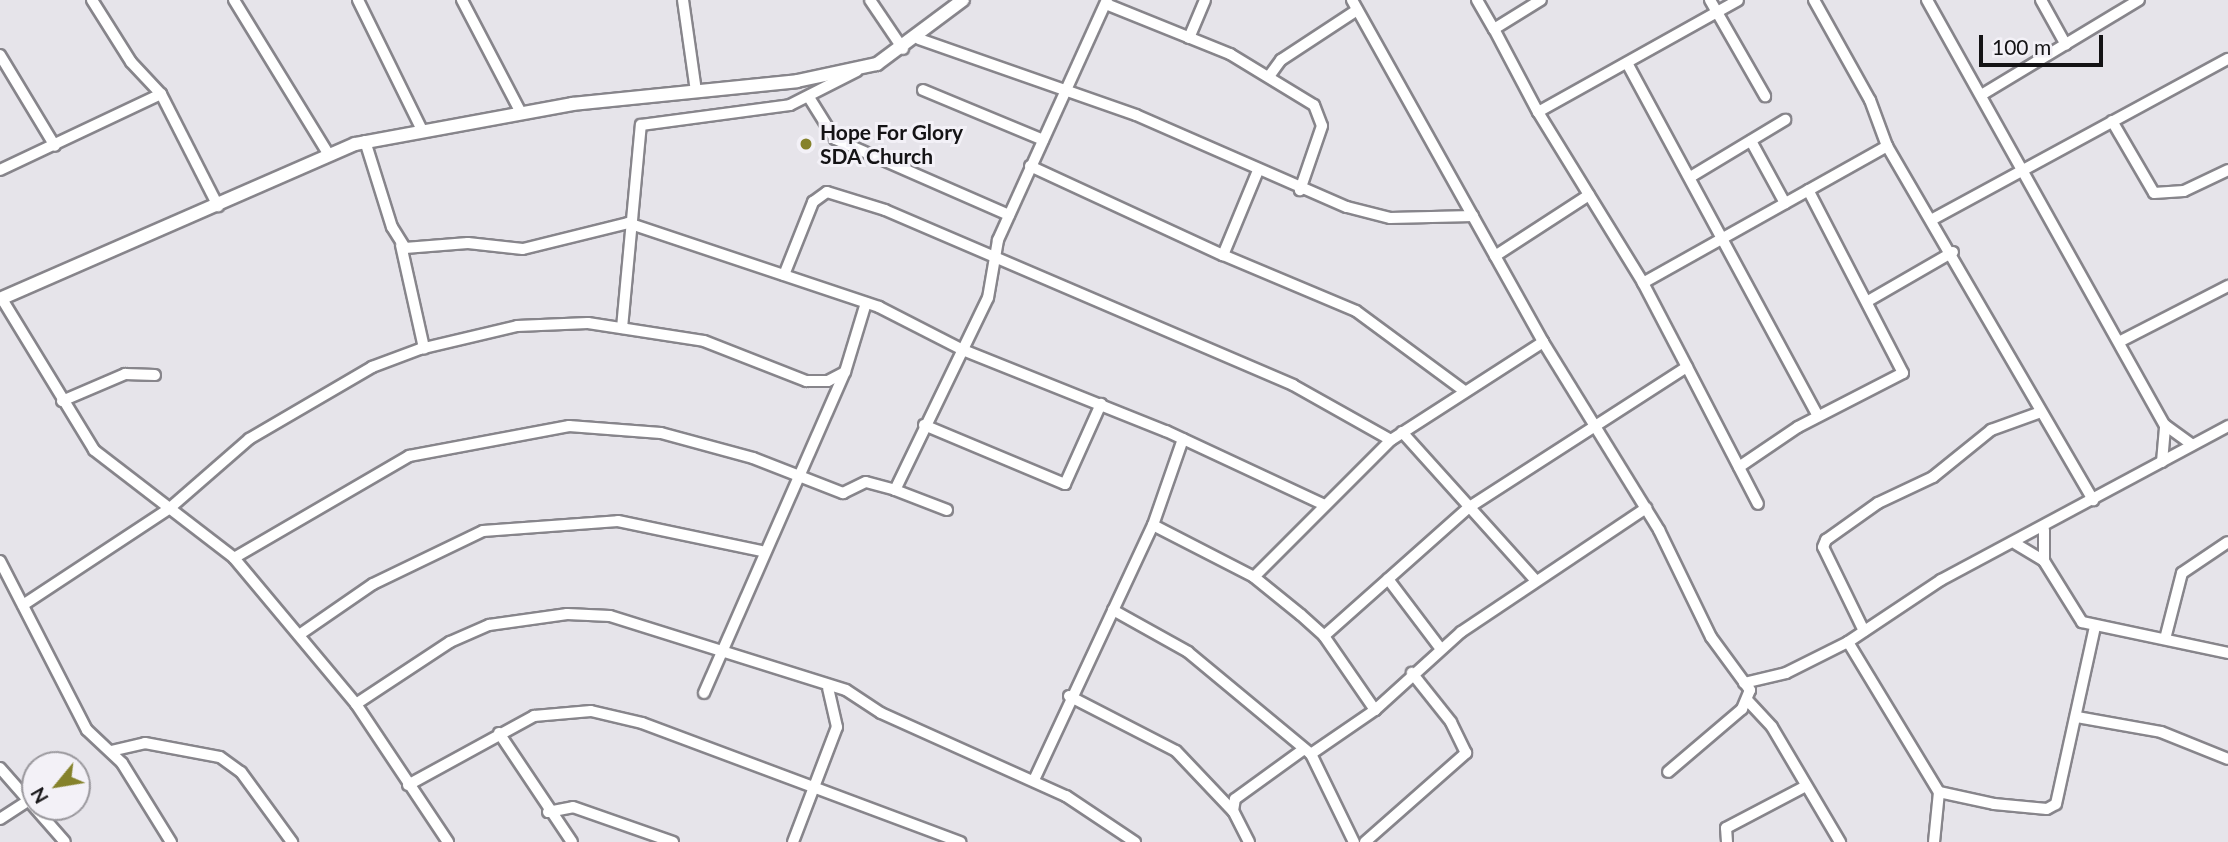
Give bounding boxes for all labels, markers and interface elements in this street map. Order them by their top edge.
scale bar [1983,21,2107,65]
text: 100 m [1992,34,2051,59]
place label: Hope For Glory SDA Church [820,119,964,169]
marker: Hope For Glory SDA Church [798,136,814,152]
north arrow [21,751,91,821]
text: N [25,784,53,808]

